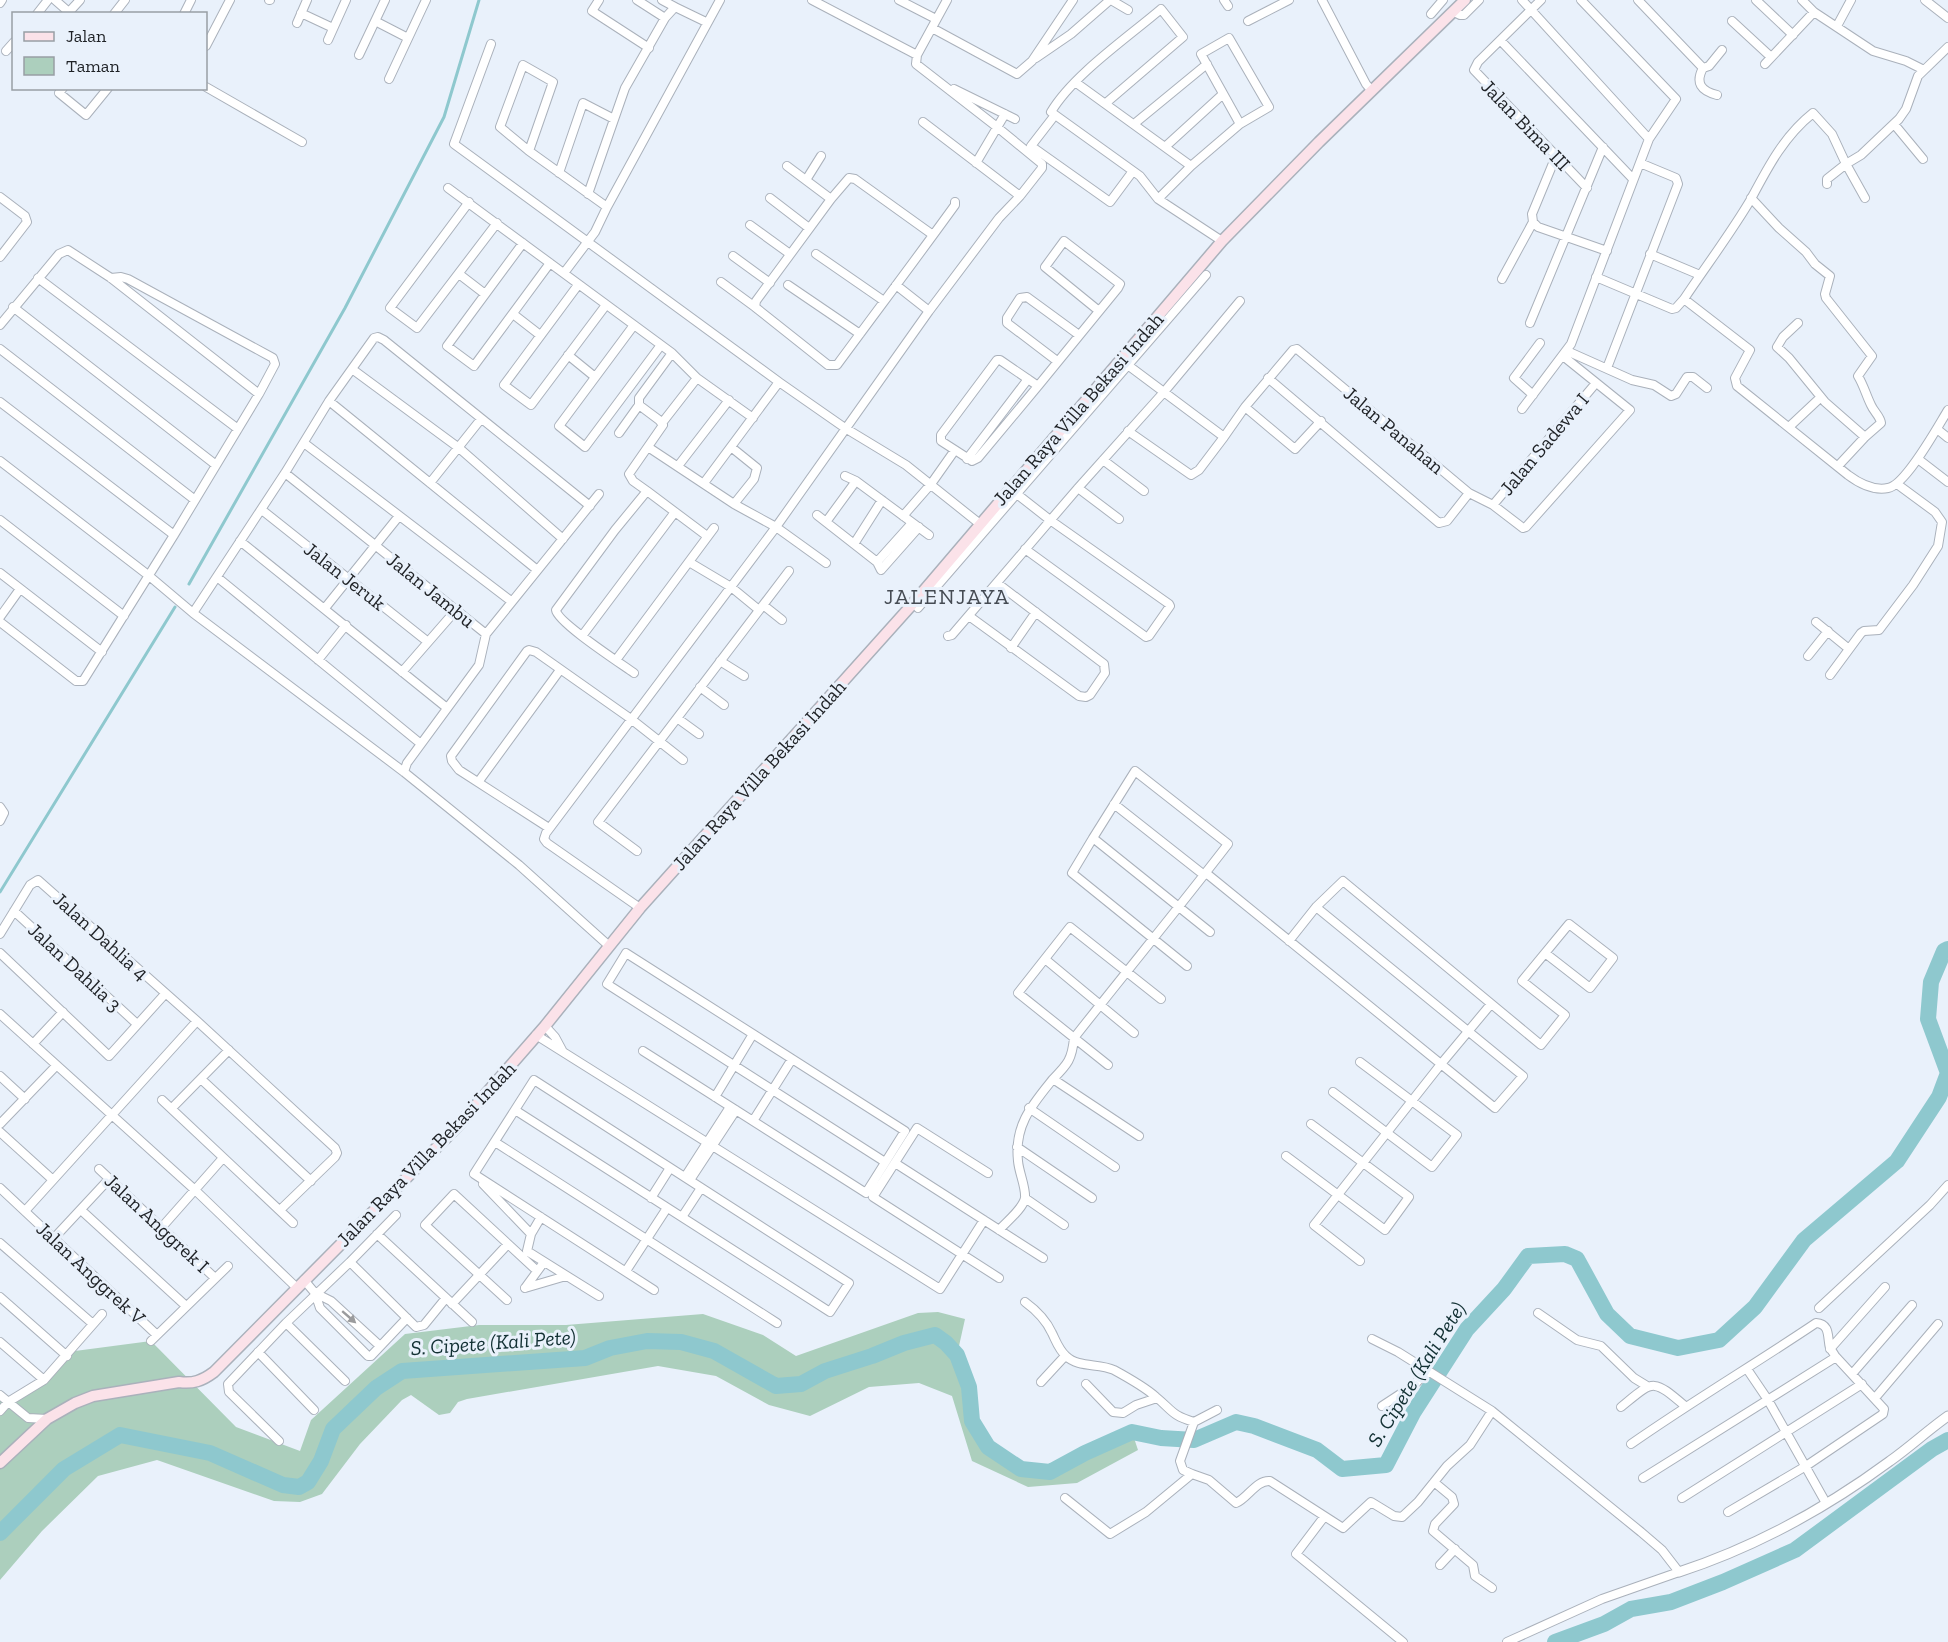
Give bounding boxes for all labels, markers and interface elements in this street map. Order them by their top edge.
legend [12,12,207,90]
text: Jalan [66,25,107,47]
text: Taman [66,55,121,77]
street label: Jalan Bima III [1476,74,1576,176]
street label: Jalan Raya Villa Bekasi Indah [988,307,1169,510]
street label: Jalan Panahan [1339,381,1449,479]
street label: Jalan Sadewa I [1494,388,1594,500]
street label: Jalan Jeruk [299,537,391,616]
street label: Jalan Jambu [382,547,480,633]
district label: JALENJAYA [884,583,1010,610]
street label: Jalan Raya Villa Bekasi Indah [667,674,851,875]
street label: Jalan Dahlia 4 [48,887,154,985]
street label: Jalan Dahlia 3 [23,918,127,1016]
street label: Jalan Raya Villa Bekasi Indah [331,1056,521,1251]
street label: Jalan Anggrek I [100,1168,214,1278]
street label: Jalan Anggrek V [32,1216,150,1330]
water label: S. Cipete (Kali Pete) [1362,1297,1470,1451]
one-way arrow [341,1310,356,1323]
water label: S. Cipete (Kali Pete) [410,1324,576,1360]

